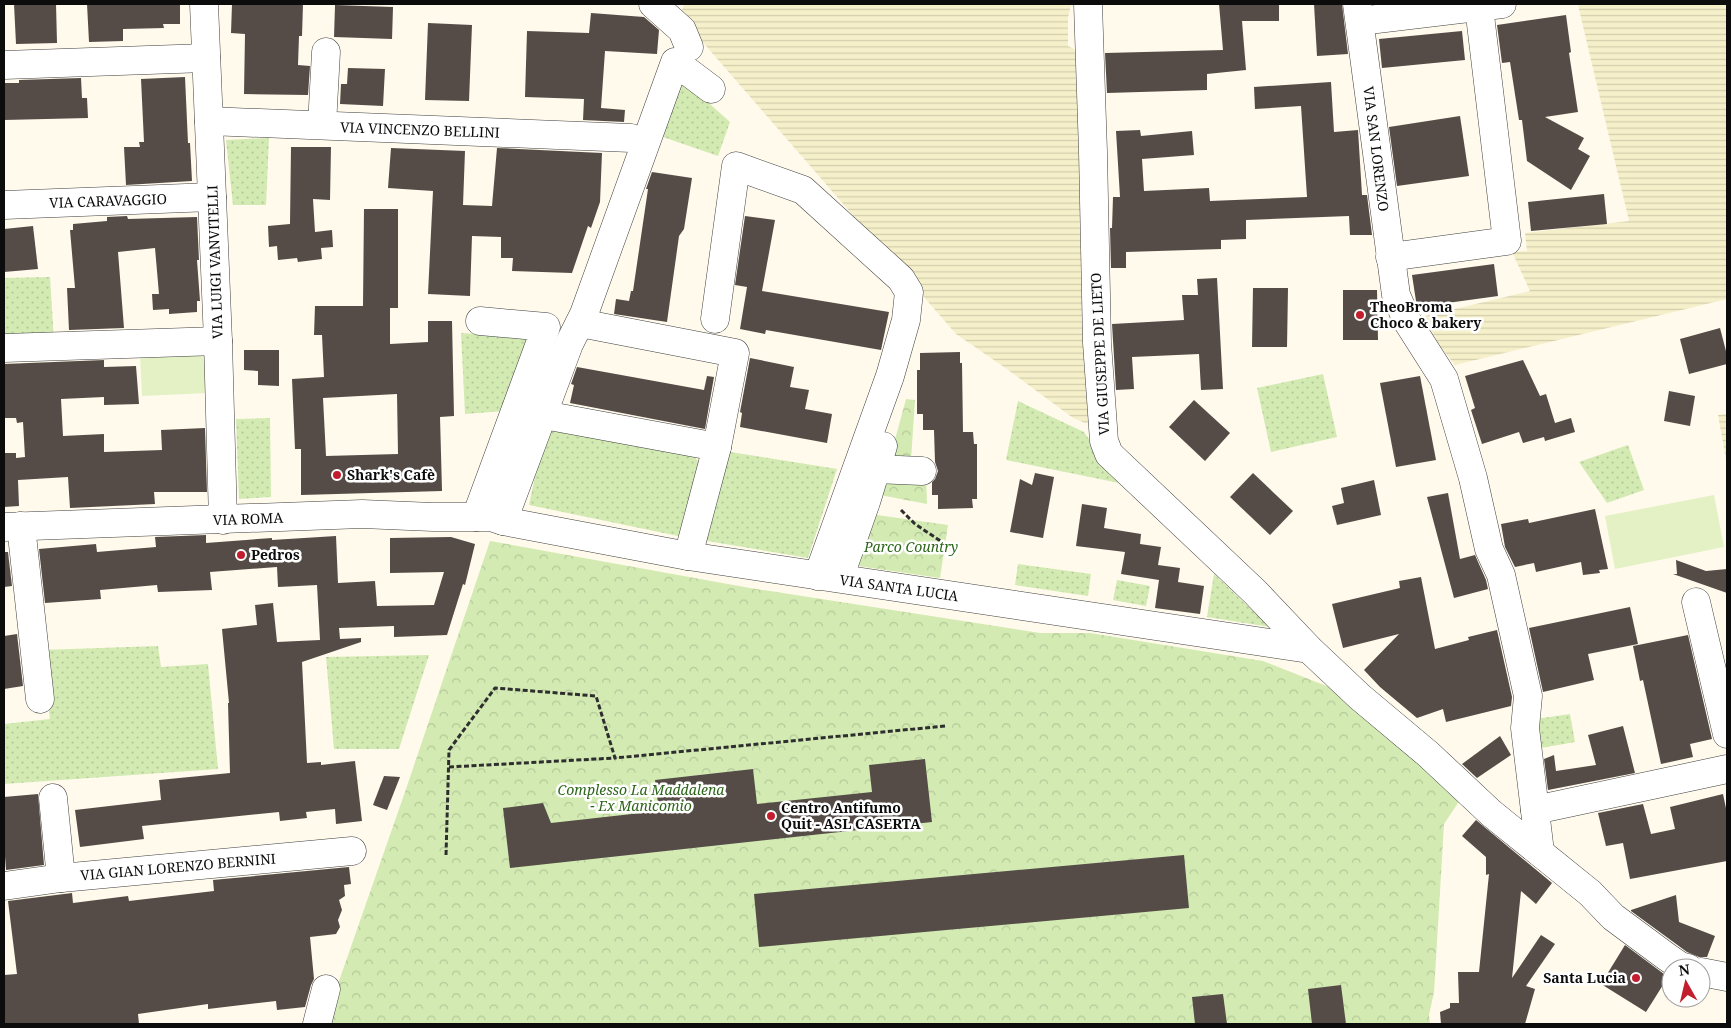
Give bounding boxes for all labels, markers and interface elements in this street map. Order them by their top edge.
street label: VIA SAN LORENZO [1359,85,1394,213]
street label: VIA VINCENZO BELLINI [340,117,500,142]
street label: VIA LUIGI VANVITELLI [202,185,227,339]
street label: VIA CARAVAGGIO [49,189,167,212]
street label: VIA GIUSEPPE DE LIETO [1086,272,1113,436]
place label: TheoBroma Choco & bakery [1370,297,1482,332]
marker: TheoBroma Choco & bakery [1354,309,1366,321]
place label: Shark's Cafè [347,465,435,484]
marker: Shark's Cafè [331,469,343,481]
street label: VIA ROMA [212,508,284,529]
park label: Parco Country [863,537,958,556]
place label: Pedros [251,545,300,564]
marker: Pedros [235,549,247,561]
street label: VIA SANTA LUCIA [839,570,960,605]
park label: Complesso La Maddalena - Ex Manicomio [558,780,725,815]
place label: Centro Antifumo Quit - ASL CASERTA [781,798,921,833]
marker: Centro Antifumo Quit - ASL CASERTA [765,810,777,822]
street label: VIA GIAN LORENZO BERNINI [79,848,276,885]
north arrow [1661,958,1711,1008]
text: N [1677,959,1691,980]
place label: Santa Lucia [1543,968,1626,987]
marker: Santa Lucia [1630,972,1642,984]

